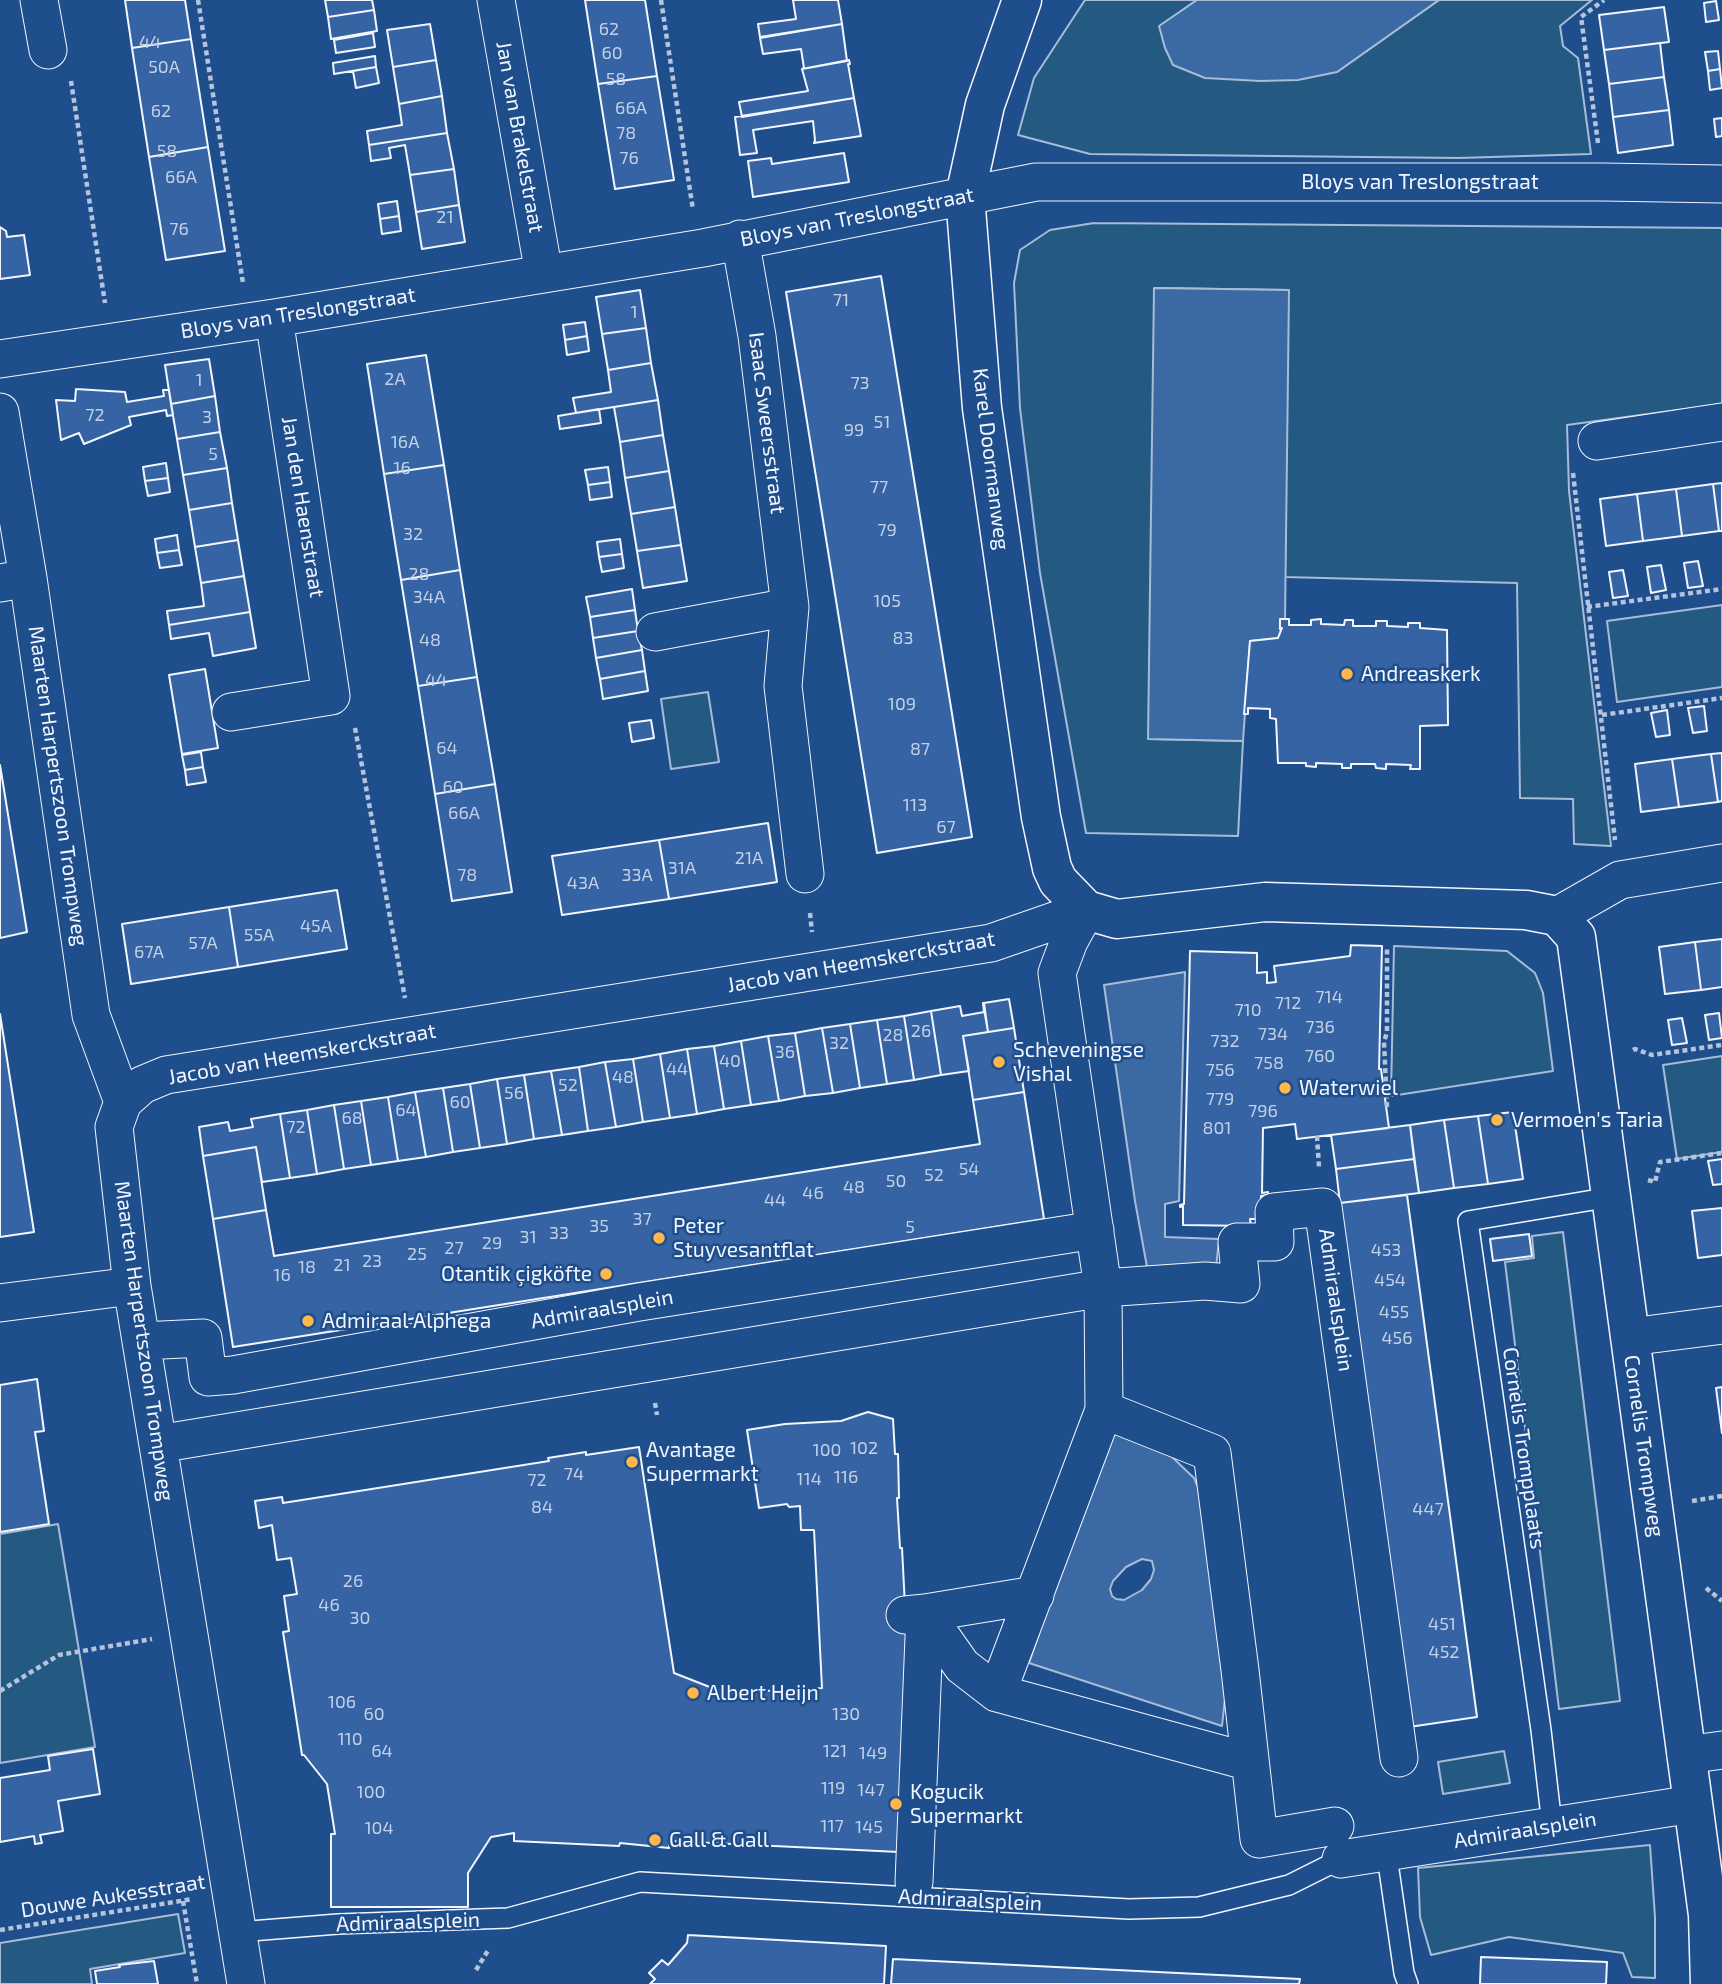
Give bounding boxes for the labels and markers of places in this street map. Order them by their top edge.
place label: Andreaskerk [1361,661,1481,687]
marker: Andreaskerk [1339,666,1355,682]
place label: Scheveningse Vishal [1013,1037,1144,1087]
marker: Scheveningse Vishal [991,1054,1007,1070]
place label: Waterwiel [1299,1075,1398,1101]
marker: Waterwiel [1277,1080,1293,1096]
place label: Vermoen's Taria [1511,1107,1663,1133]
marker: Vermoen's Taria [1489,1112,1505,1128]
place label: Peter Stuyvesantflat [673,1213,814,1263]
marker: Peter Stuyvesantflat [651,1230,667,1246]
place label: Otantik çigköfte [441,1261,592,1287]
marker: Otantik çigköfte [598,1266,614,1282]
place label: Admiraal Alphega [322,1308,491,1334]
marker: Admiraal Alphega [300,1313,316,1329]
place label: Avantage Supermarkt [646,1437,759,1487]
marker: Avantage Supermarkt [624,1454,640,1470]
place label: Albert Heijn [707,1680,819,1706]
marker: Albert Heijn [685,1685,701,1701]
place label: Kogucik Supermarkt [910,1779,1023,1829]
marker: Kogucik Supermarkt [888,1796,904,1812]
place label: Gall & Gall [669,1827,769,1853]
marker: Gall & Gall [647,1832,663,1848]

